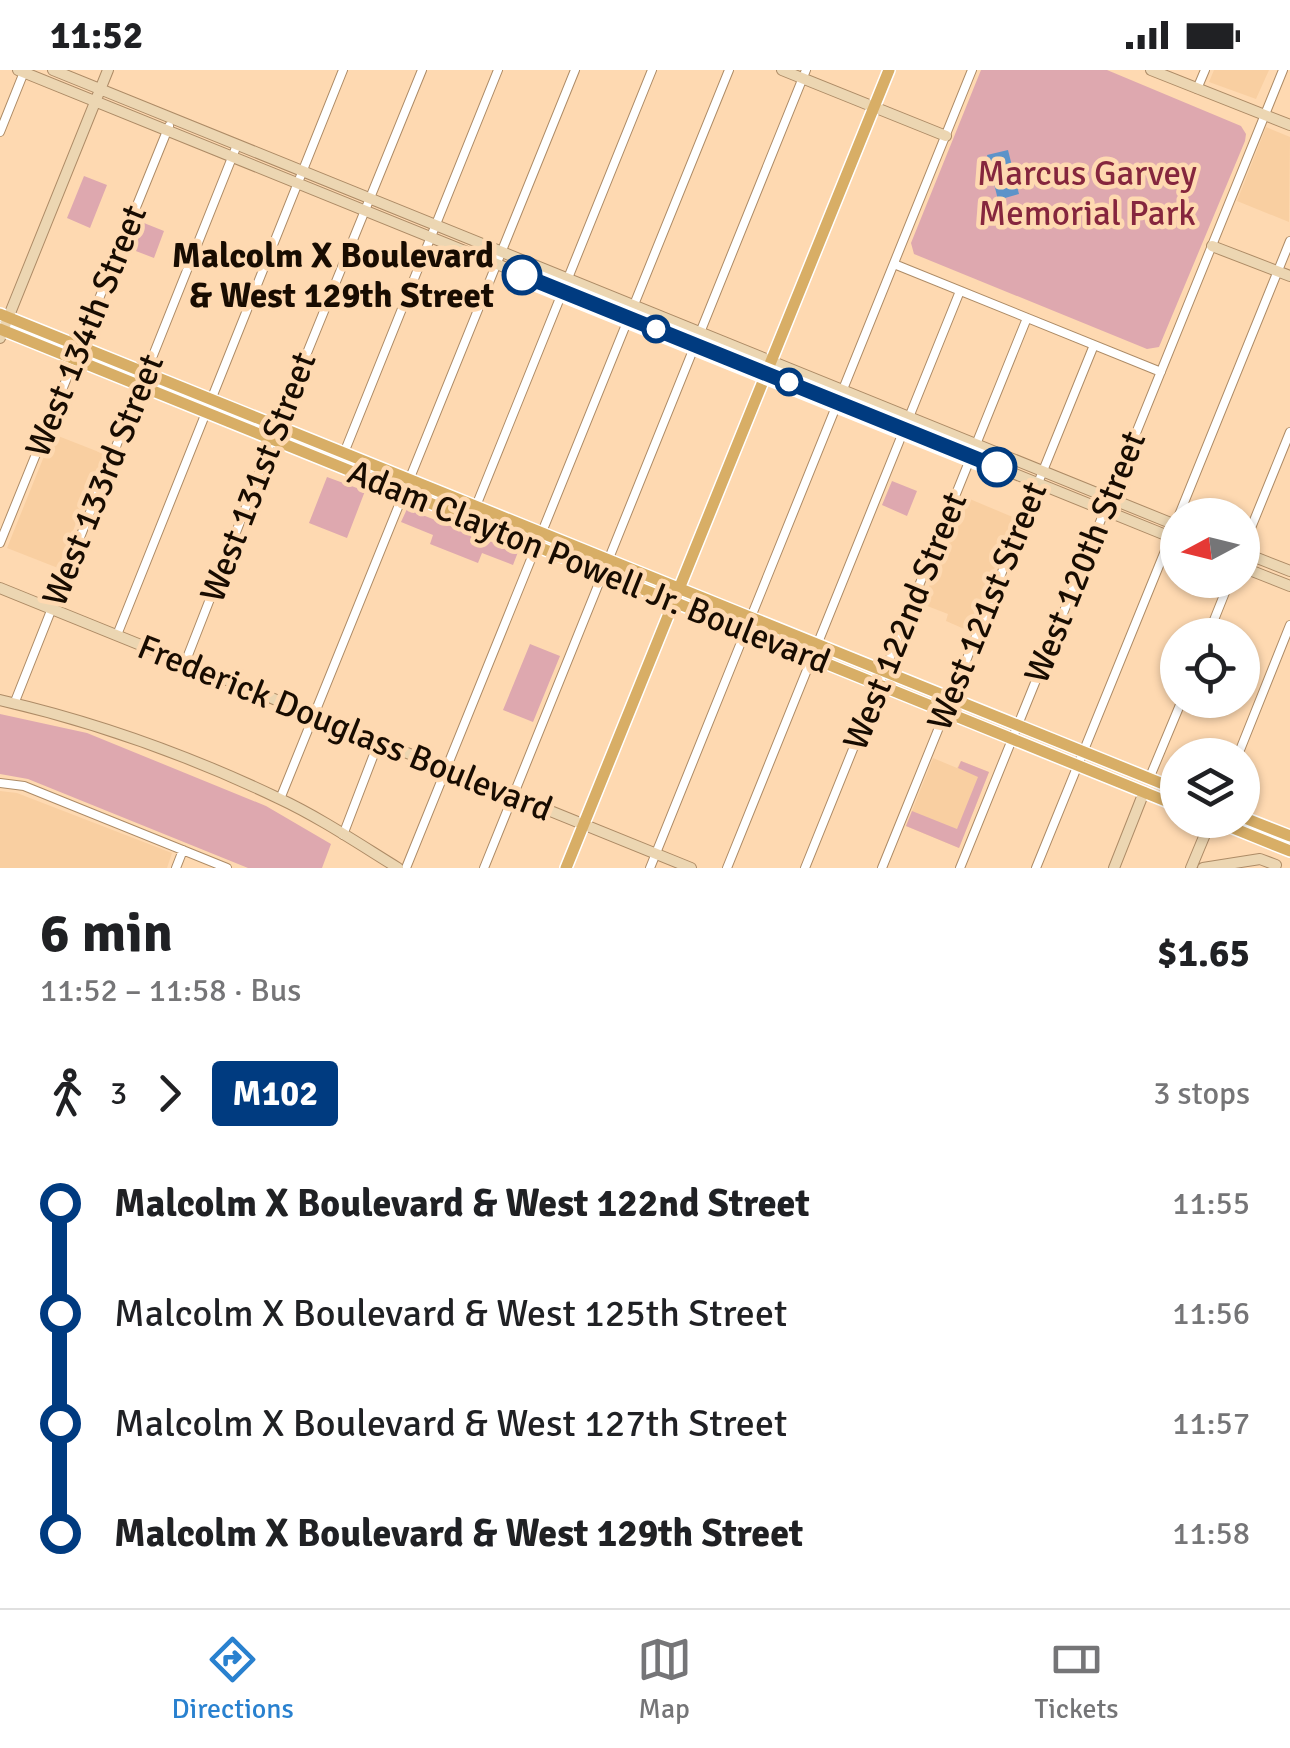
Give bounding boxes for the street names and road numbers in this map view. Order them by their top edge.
street label: West 134th Street [16,199,156,463]
street label: West 131st Street [191,346,325,608]
street label: West 133rd Street [33,348,173,612]
street label: West 120th Street [1015,425,1155,689]
street label: Adam Clayton Powell Jr. Boulevard [342,450,836,684]
street label: West 121st Street [918,475,1056,737]
street label: West 122nd Street [834,486,976,756]
street label: Frederick Douglass Boulevard [131,625,559,831]

